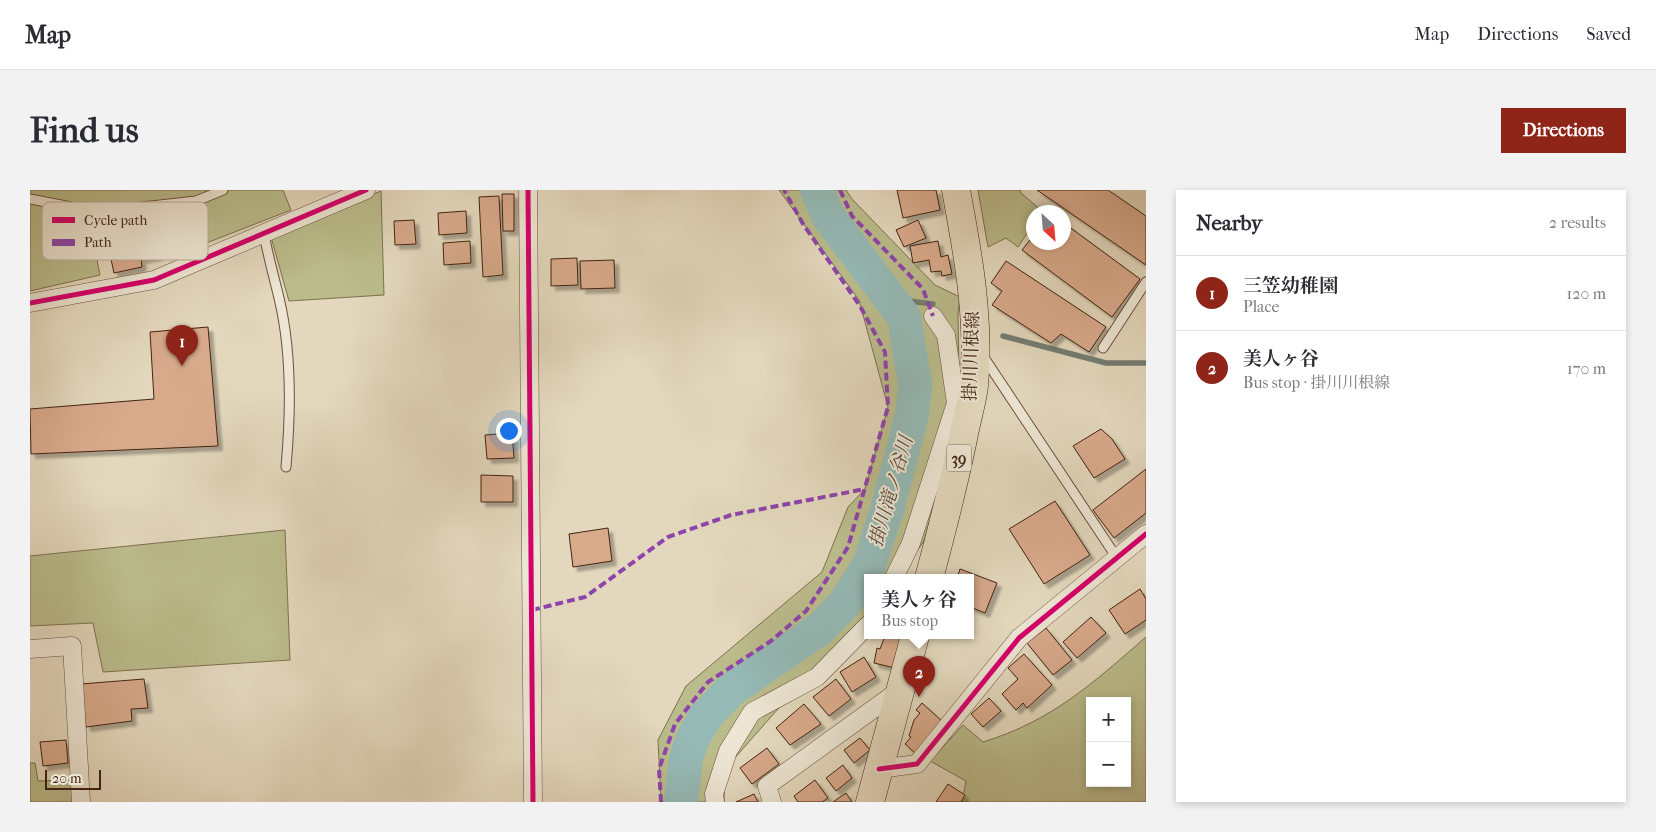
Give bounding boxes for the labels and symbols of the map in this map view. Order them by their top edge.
legend [42,202,208,260]
north arrow [1026,205,1071,250]
text: Cycle path [84,212,148,229]
text: Path [84,234,112,251]
street label: 掛川川根線 [959,311,984,401]
pin: 1 [166,325,198,366]
your location [496,418,522,444]
water label: 掛川滝ノ谷川 [865,432,918,549]
road number: 39 [946,444,972,472]
pin: 2 [903,656,935,697]
scale bar [45,767,101,790]

